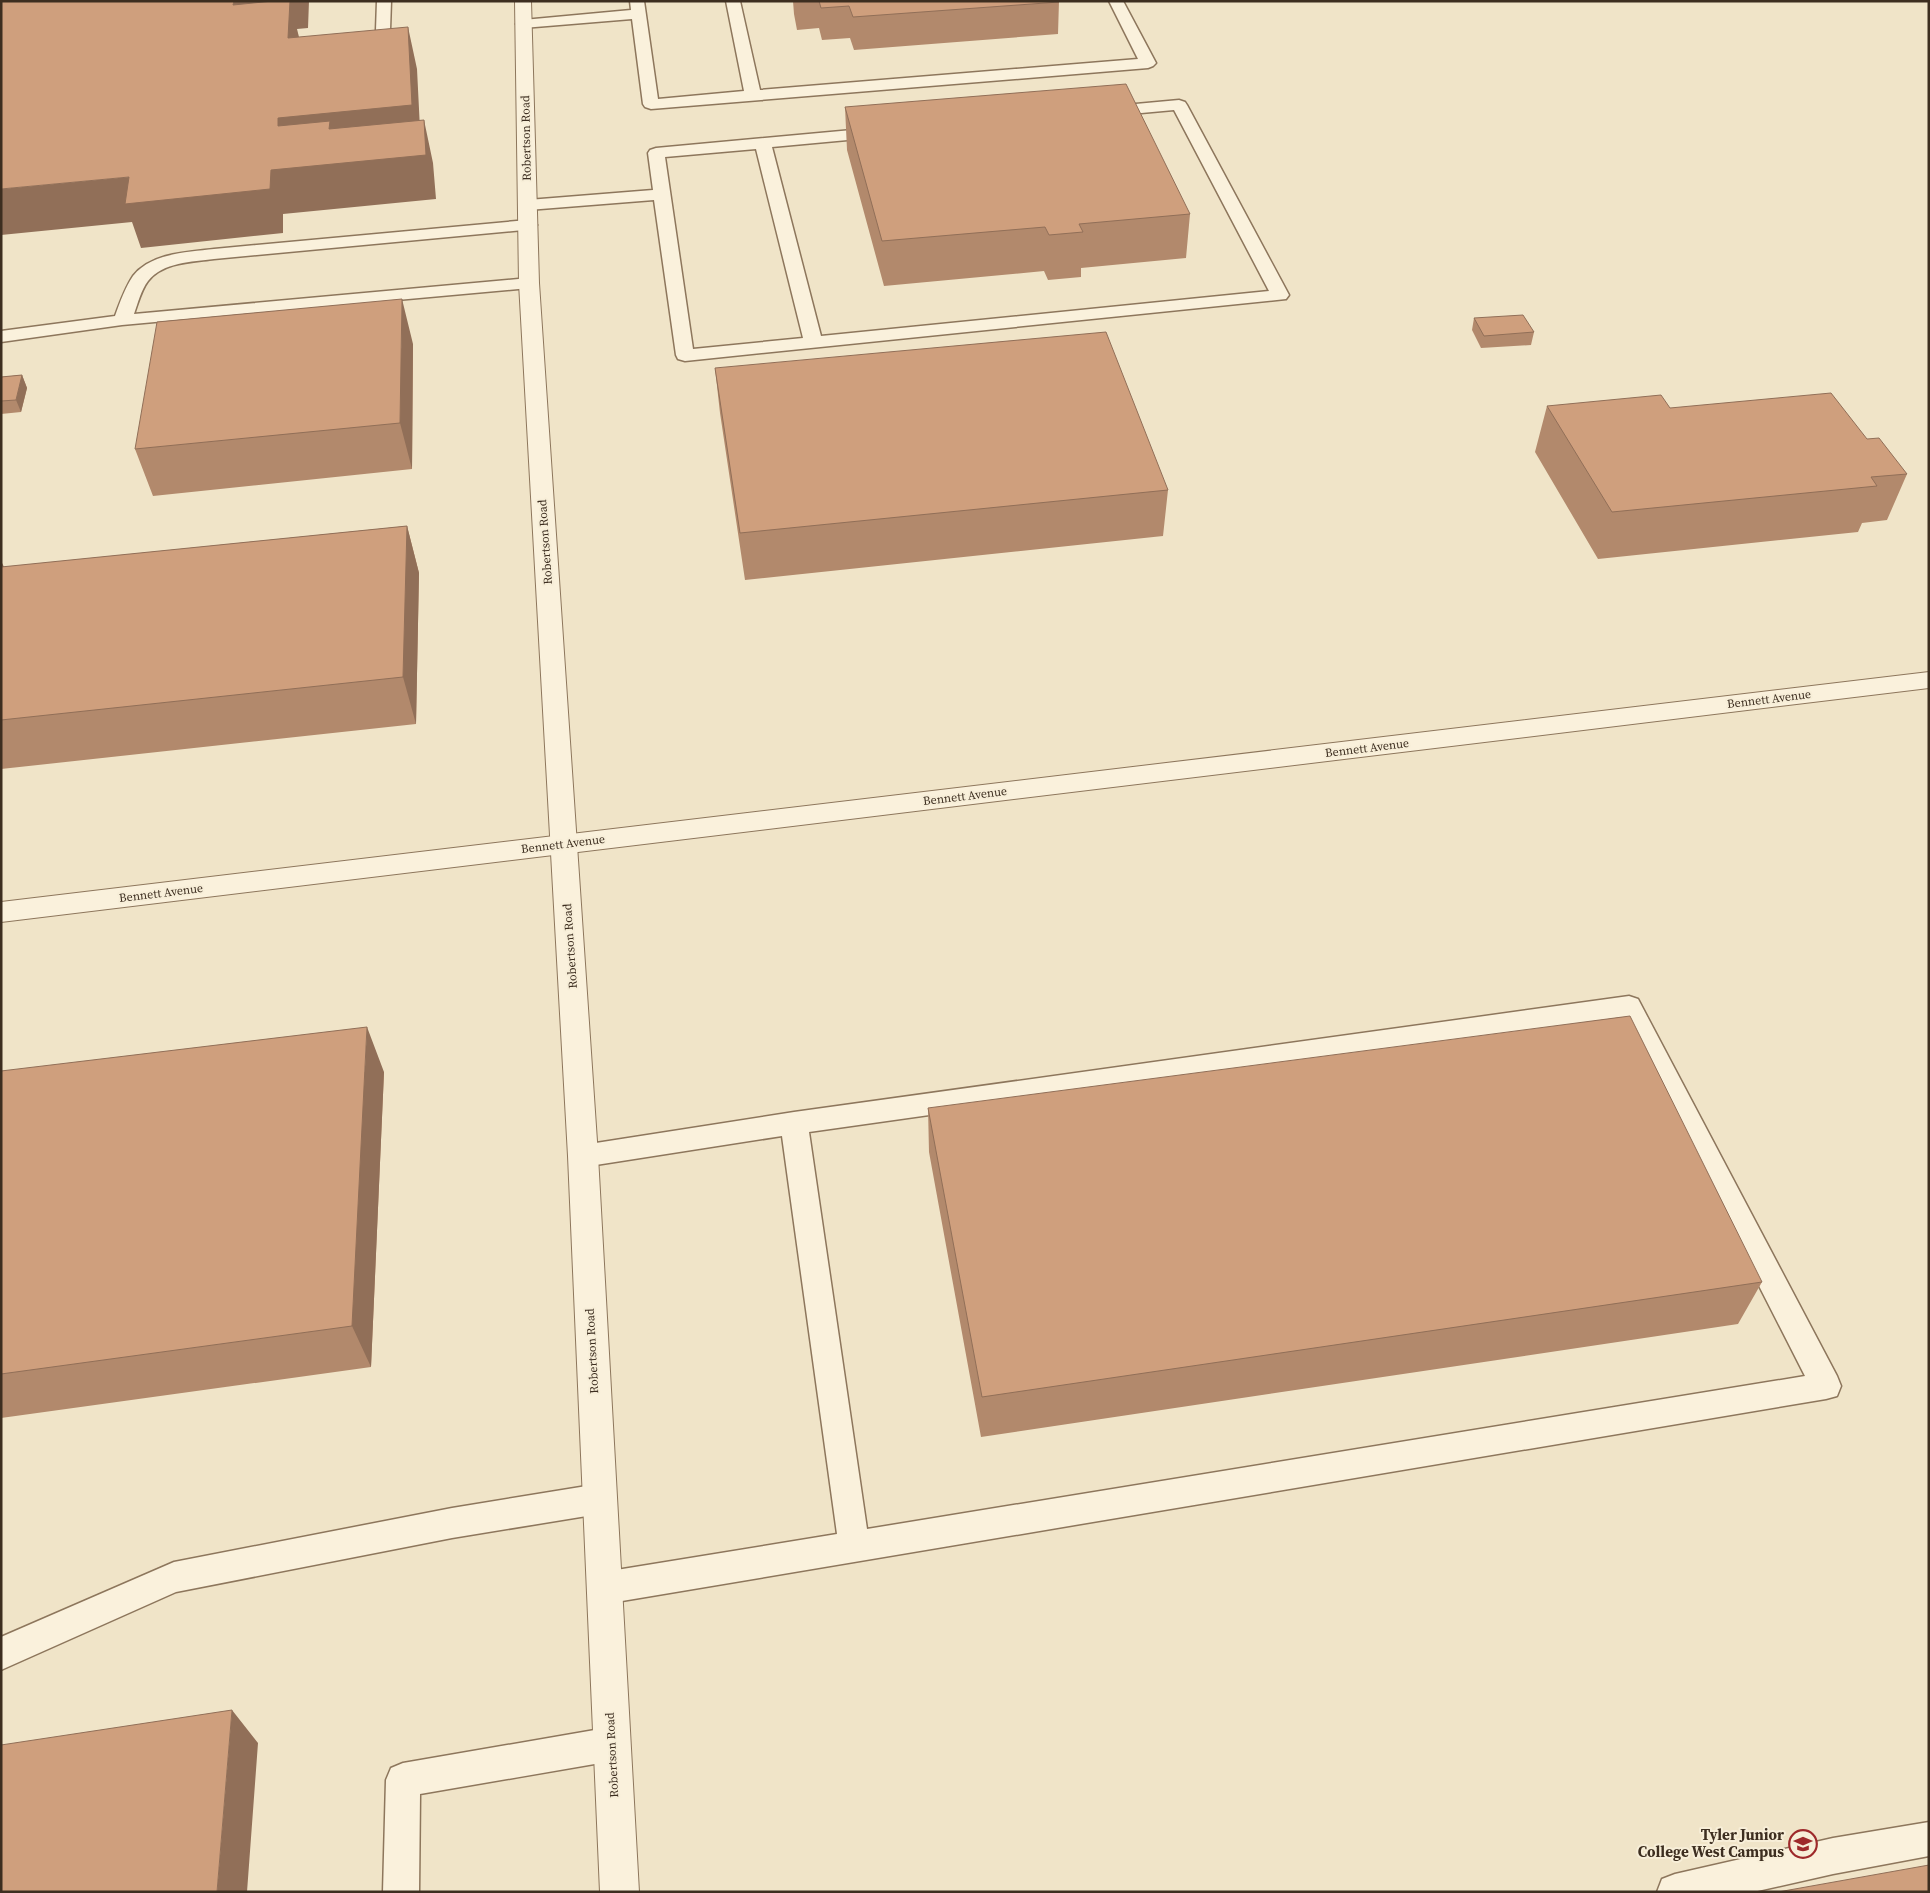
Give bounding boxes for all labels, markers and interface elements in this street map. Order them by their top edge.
street label: Robertson Road [517,95,535,181]
street label: Robertson Road [534,499,556,585]
street label: Bennett Avenue [1726,686,1812,712]
street label: Bennett Avenue [1324,735,1410,761]
street label: Bennett Avenue [922,783,1008,809]
street label: Bennett Avenue [520,831,606,857]
street label: Bennett Avenue [118,880,204,906]
street label: Robertson Road [559,903,581,989]
street label: Robertson Road [582,1308,602,1394]
street label: Robertson Road [602,1712,622,1798]
place label: Tyler Junior College West Campus [1638,1824,1784,1862]
school or university icon: Tyler Junior College West Campus [1788,1829,1818,1859]

